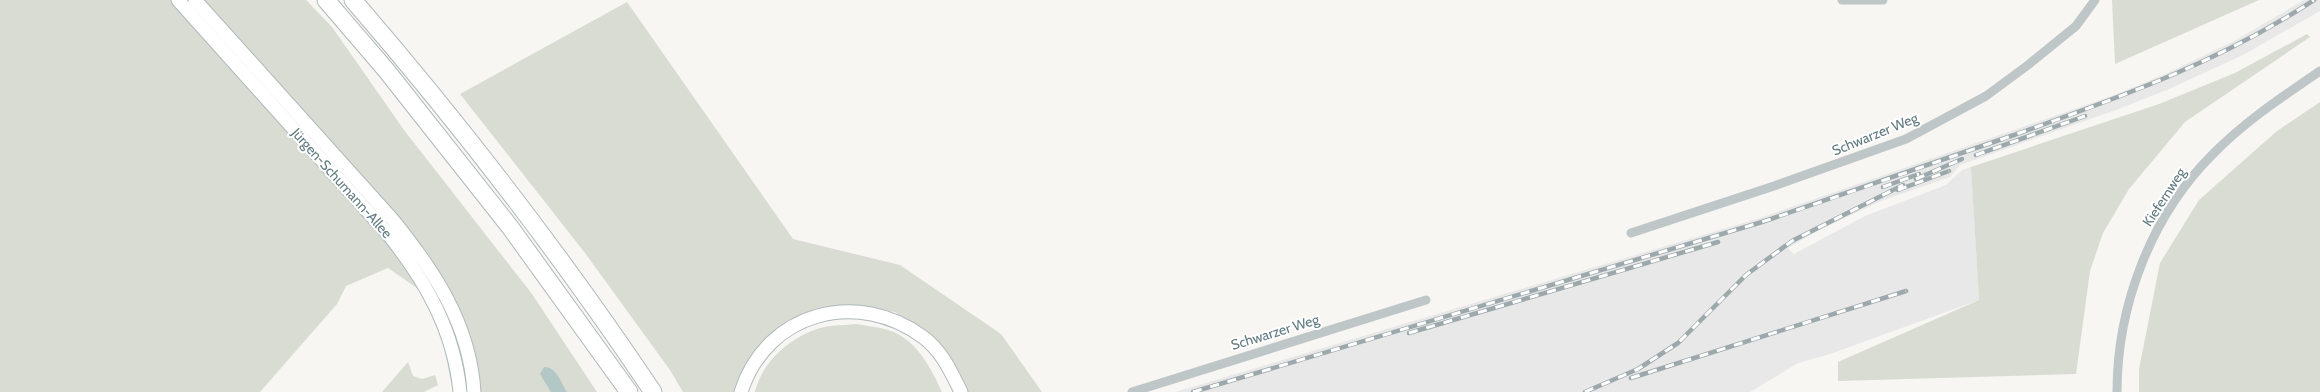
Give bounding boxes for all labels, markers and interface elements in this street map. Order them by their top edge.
street label: Schwarzer Weg [1829,108,1922,159]
street label: Jürgen-Schumann-Allee [287,123,396,242]
street label: Kiefernweg [2138,163,2190,230]
street label: Schwarzer Weg [1229,310,1322,354]

